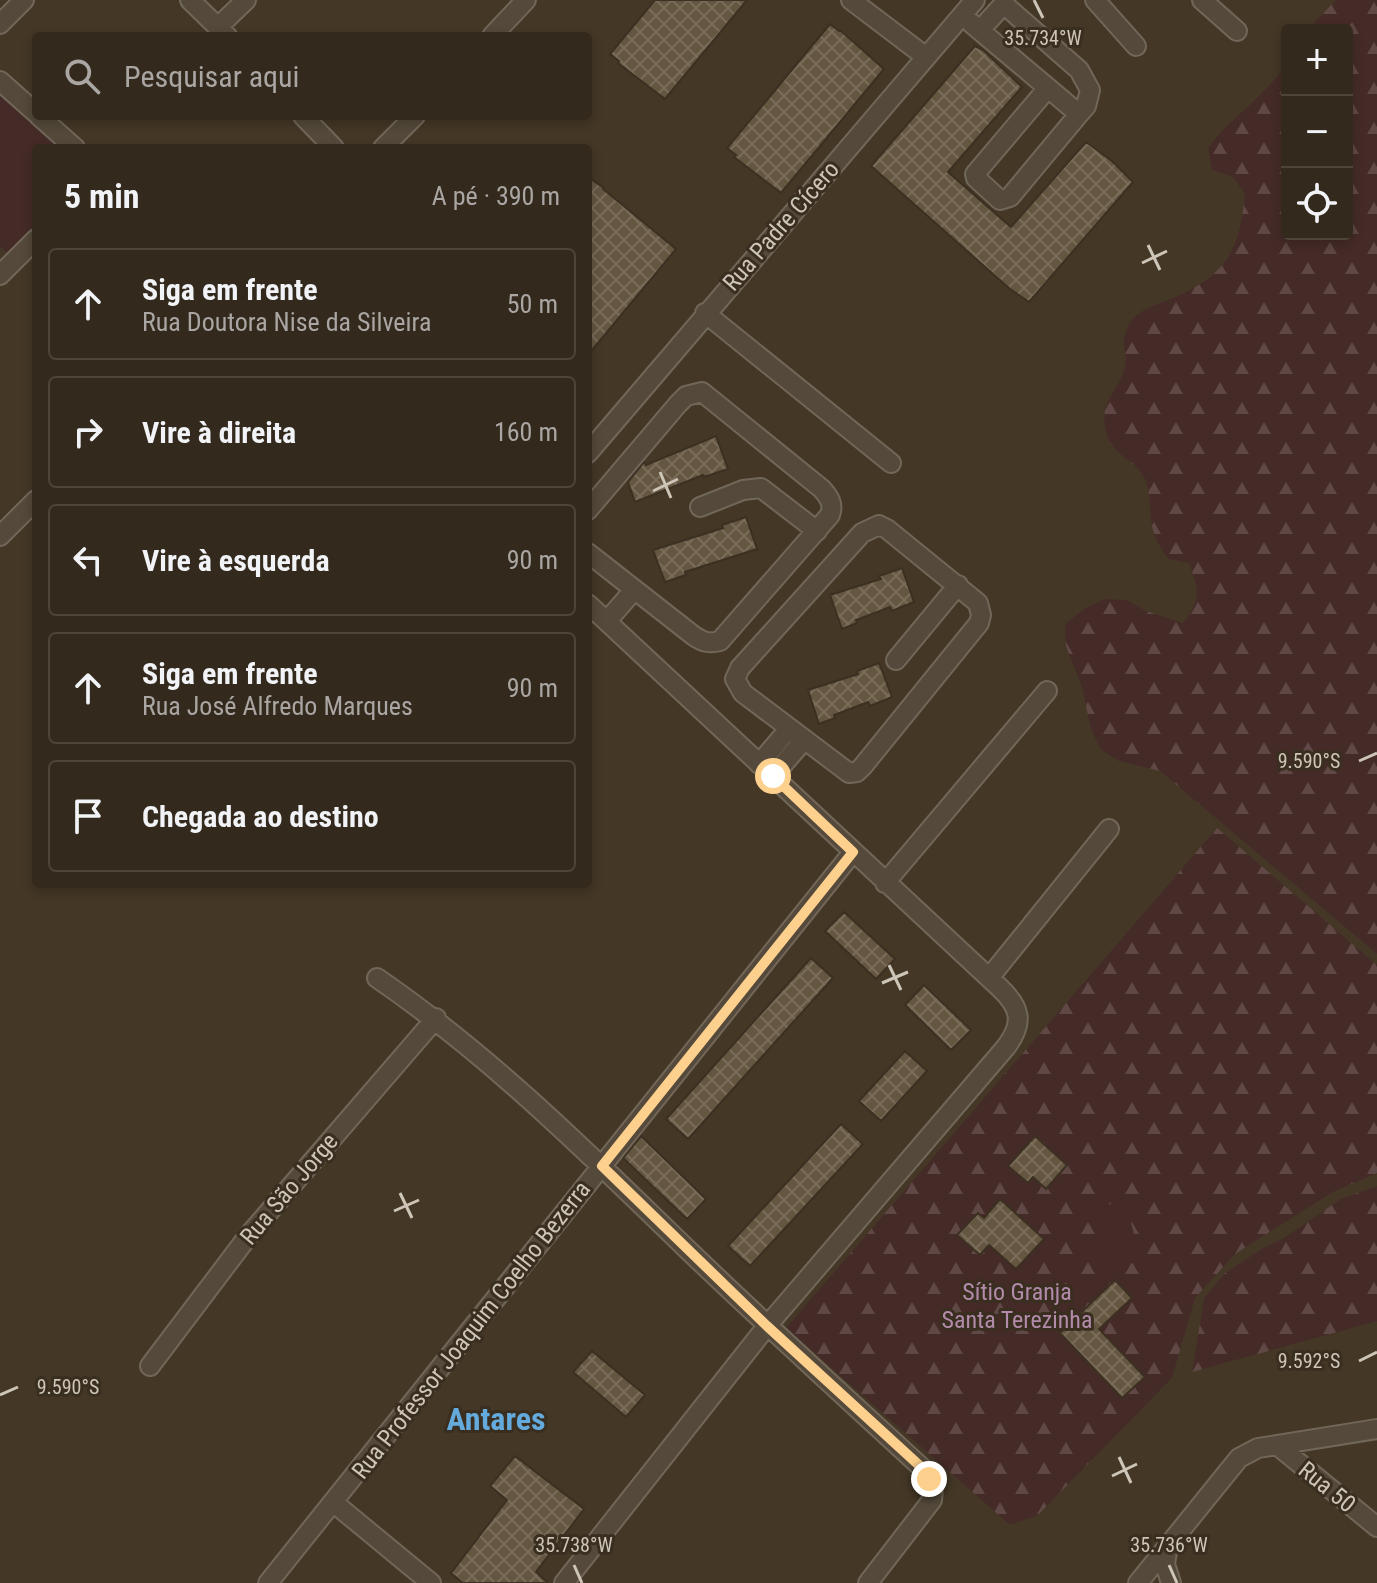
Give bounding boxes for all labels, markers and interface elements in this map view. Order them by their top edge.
map controls [1281,24,1353,240]
button: + [1281,24,1353,96]
text: 35.734°W [1004,26,1082,50]
search box [32,32,592,120]
icon: search [60,54,104,98]
text: Pesquisar aqui [124,59,299,94]
button: − [1281,96,1353,168]
street label: Rua Padre Cícero [717,156,845,296]
button: locate [1281,168,1353,240]
text: 5 min [64,176,140,216]
text: A pé · 390 m [432,181,560,211]
text: Siga em frente [142,272,318,307]
icon: ahead [66,282,110,326]
text: 50 m [507,289,558,319]
text: Rua Doutora Nise da Silveira [142,307,431,337]
icon: right [66,410,110,454]
text: Vire à direita [142,415,296,450]
text: 160 m [494,417,558,447]
icon: left [66,538,110,582]
text: Vire à esquerda [142,543,330,578]
text: 90 m [507,545,558,575]
text: Siga em frente [142,656,318,691]
icon: ahead [66,666,110,710]
text: 90 m [507,673,558,703]
text: Rua José Alfredo Marques [142,691,413,721]
text: 9.590°S [1278,749,1340,773]
route start [755,758,791,794]
icon: arrive [66,794,110,838]
text: Chegada ao destino [142,799,379,834]
street label: Rua São Jorge [234,1128,344,1250]
street label: Rua Professor Joaquim Coelho Bezerra [346,1176,596,1484]
park label: Sítio Granja Santa Terezinha [942,1278,1092,1334]
text: 9.592°S [1278,1349,1340,1373]
text: 9.590°S [37,1375,99,1399]
district label: Antares [446,1400,546,1438]
street label: Rua 50 [1293,1456,1361,1518]
route end [911,1461,947,1497]
text: 35.738°W [535,1533,613,1557]
text: 35.736°W [1130,1533,1208,1557]

